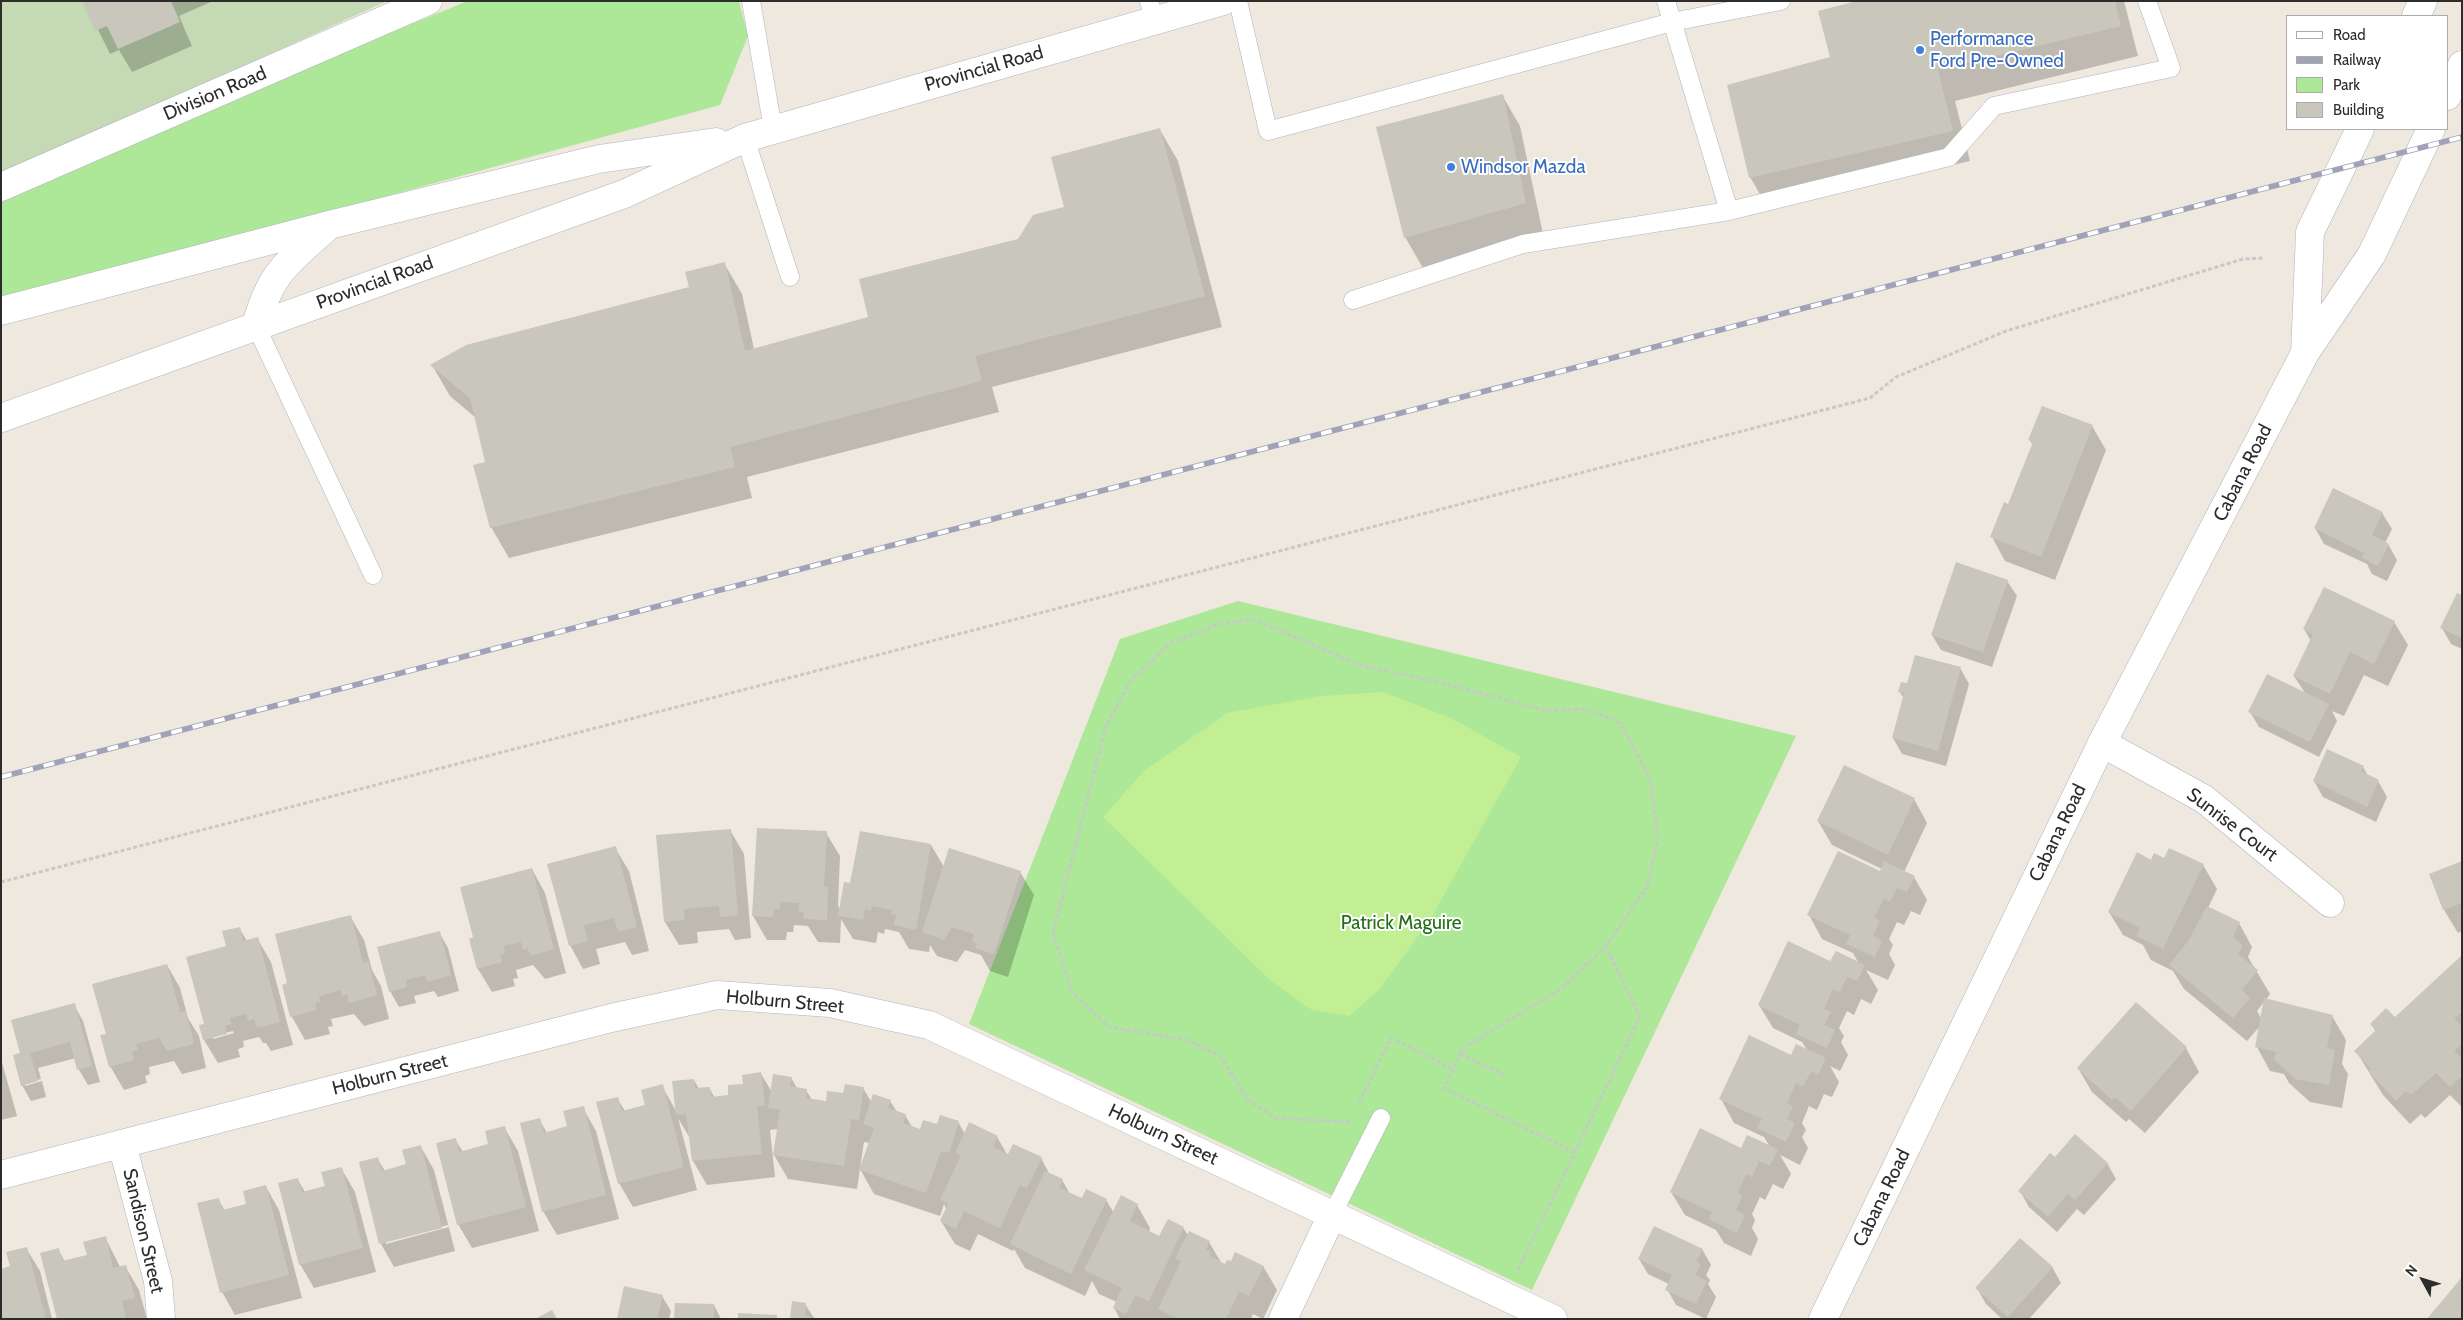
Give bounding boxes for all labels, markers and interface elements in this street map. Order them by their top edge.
legend [2286,15,2448,130]
text: Road [2333,26,2366,44]
place label: Performance Ford Pre-Owned [1930,28,2064,72]
street label: Provincial Road [922,41,1046,97]
marker: Performance Ford Pre-Owned [1914,44,1926,56]
text: Railway [2333,51,2381,69]
street label: Division Road [160,62,270,126]
text: Park [2333,76,2360,94]
text: Building [2333,101,2384,119]
place label: Windsor Mazda [1461,156,1586,178]
marker: Windsor Mazda [1445,161,1457,173]
street label: Provincial Road [314,251,436,315]
street label: Cabana Road [2209,421,2277,525]
street label: Cabana Road [2025,780,2091,886]
street label: Sunrise Court [2182,783,2282,867]
park label: Patrick Maguire [1341,912,1461,934]
street label: Holburn Street [725,985,845,1019]
street label: Holburn Street [330,1050,450,1100]
street label: Holburn Street [1105,1100,1221,1170]
street label: Cabana Road [1849,1145,1915,1251]
street label: Sandison Street [118,1166,168,1296]
north arrow [2398,1255,2448,1305]
text: N [2401,1261,2421,1280]

